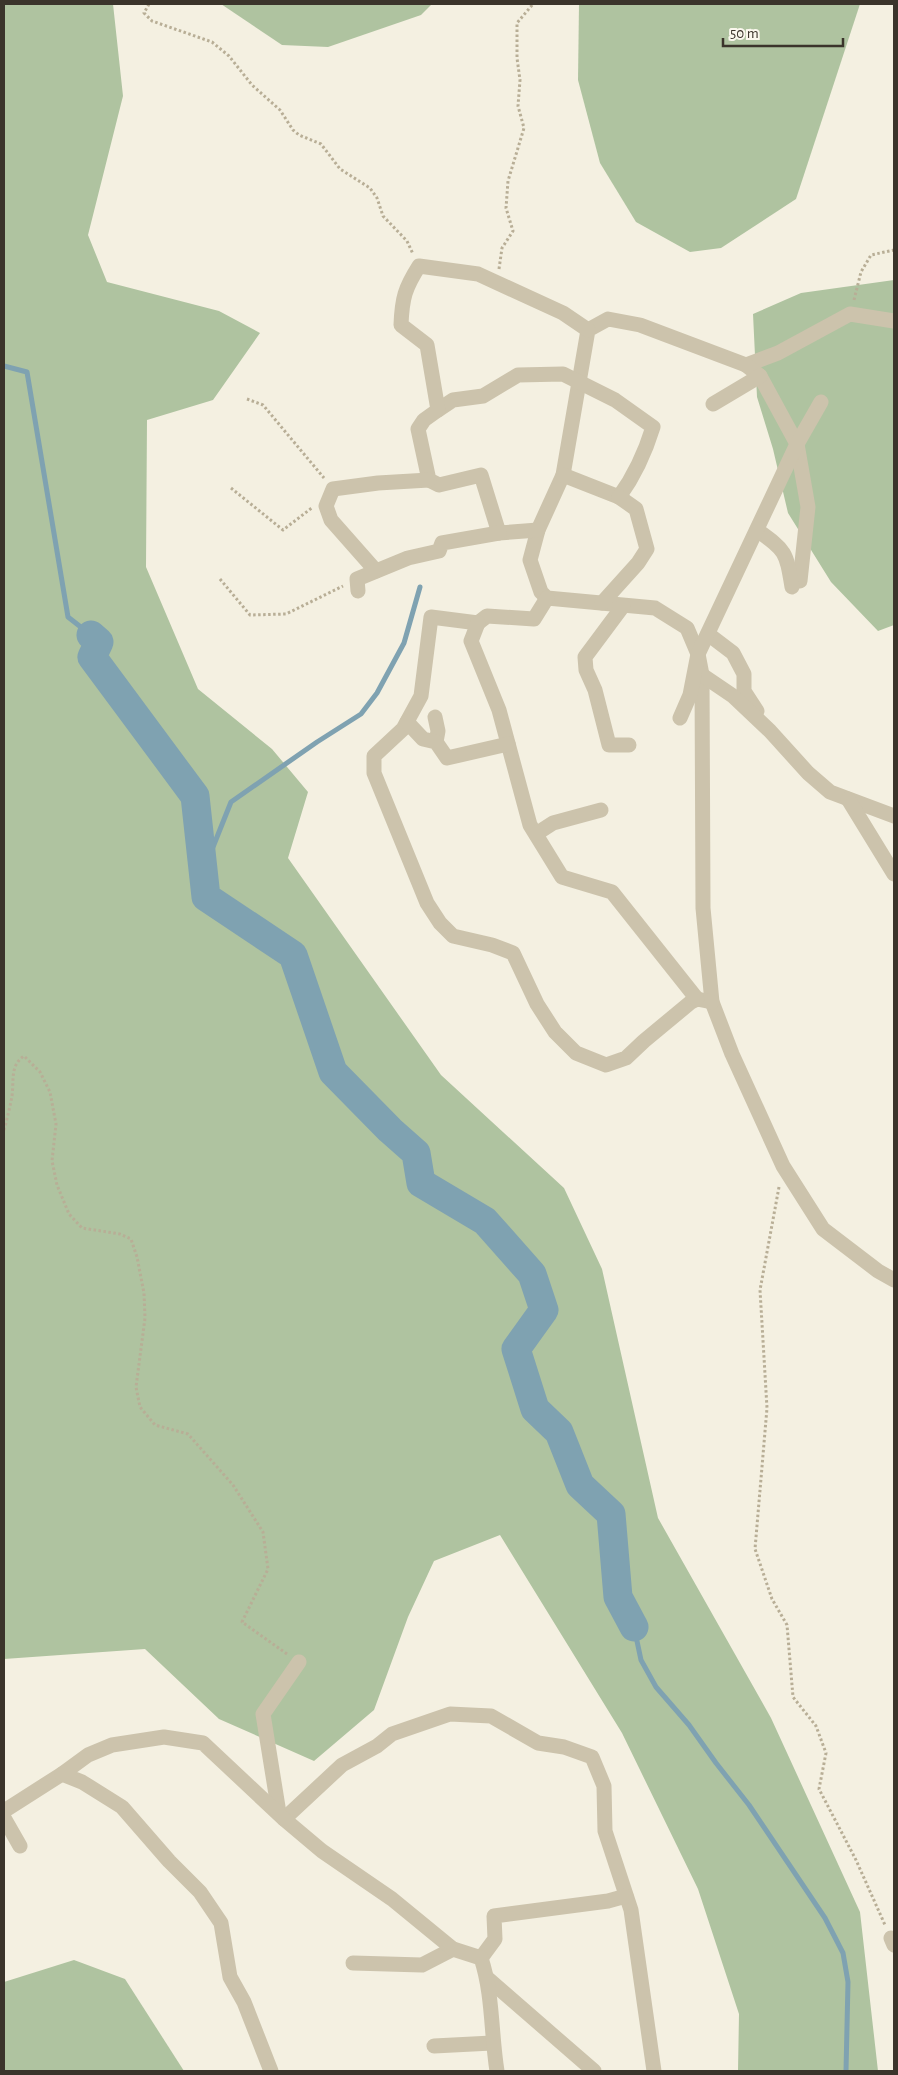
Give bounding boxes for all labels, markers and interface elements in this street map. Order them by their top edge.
scale bar [723,15,843,47]
text: 50 m [730,26,759,41]

